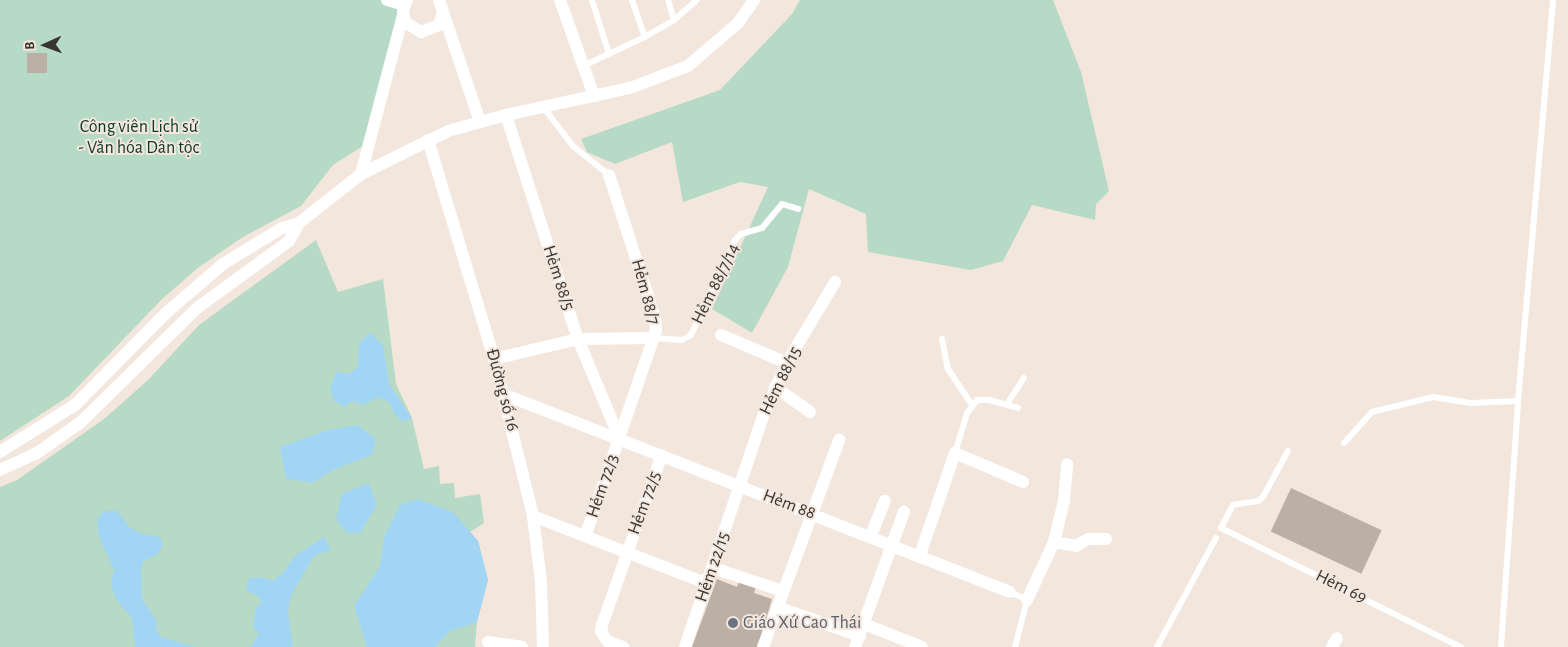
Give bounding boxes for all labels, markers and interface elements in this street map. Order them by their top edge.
north arrow [20,20,70,70]
text: B [23,41,37,50]
park label: Công viên Lịch sử - Văn hóa Dân tộc [79,117,199,160]
street label: Hẻm 88/7/14 [687,240,745,328]
street label: Hẻm 88/5 [537,243,579,313]
street label: Hẻm 88/7 [626,257,664,327]
street label: Hẻm 88/15 [755,343,807,419]
street label: Đường số 16 [481,346,523,434]
street label: Hẻm 72/3 [582,451,624,521]
street label: Hẻm 72/5 [624,468,666,538]
street label: Hẻm 88 [760,485,818,525]
street label: Hẻm 22/15 [691,529,735,605]
street label: Hẻm 69 [1312,565,1370,609]
place label: Giáo Xứ Cao Thái [743,612,861,634]
marker: Giáo Xứ Cao Thái [727,617,739,629]

